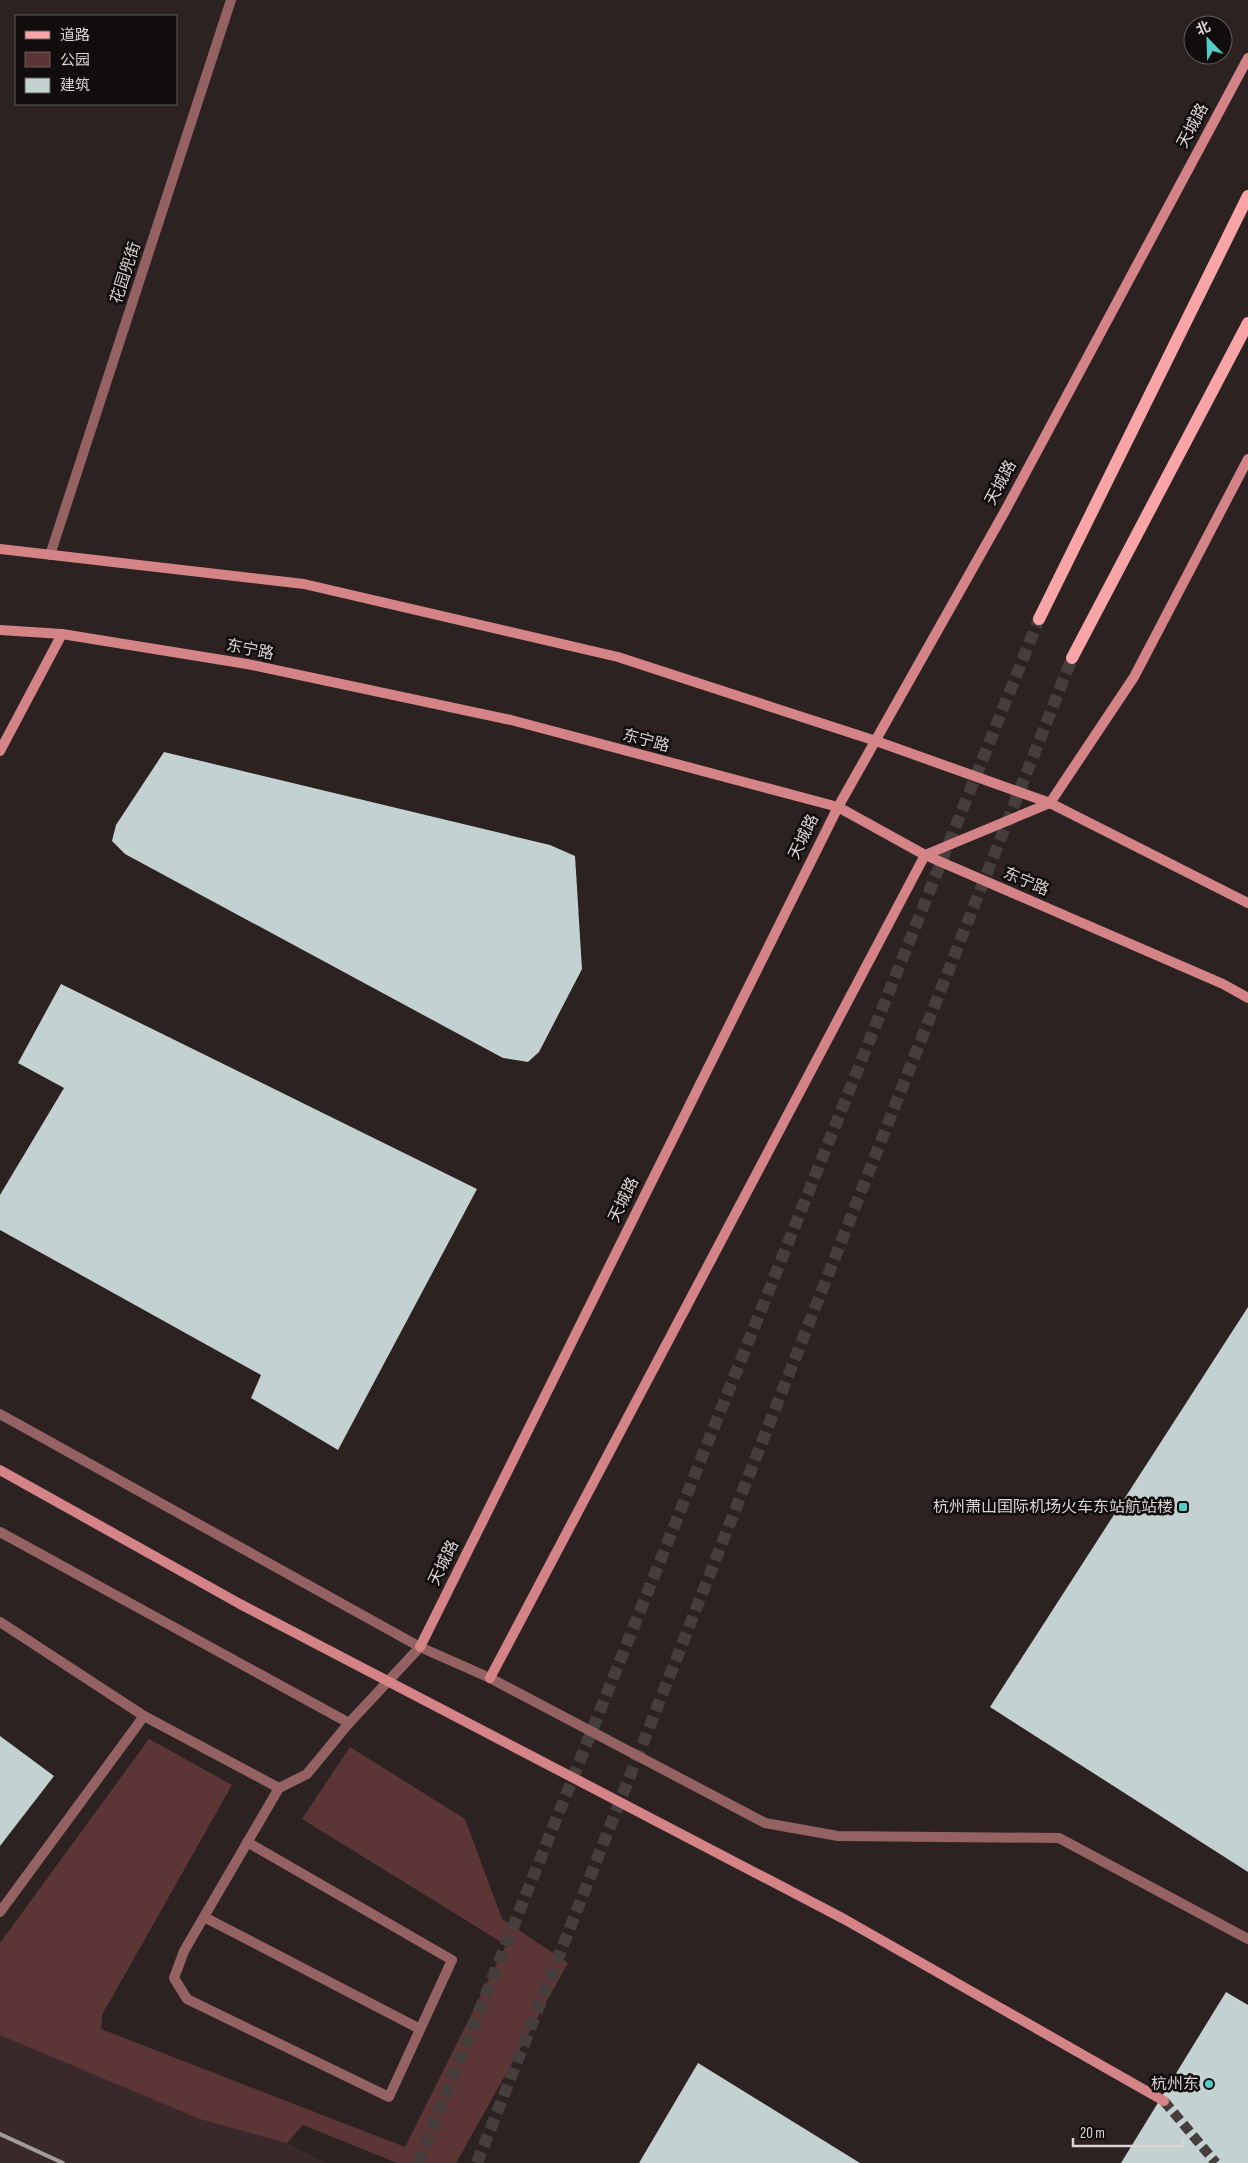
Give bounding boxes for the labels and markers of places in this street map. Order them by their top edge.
place label: 杭州萧山国际机场火车东站航站楼 [933,1498,1173,1517]
marker: 杭州萧山国际机场火车东站航站楼 [1177,1501,1189,1513]
place label: 杭州东 [1151,2075,1199,2094]
marker: 杭州东 [1203,2078,1215,2090]

